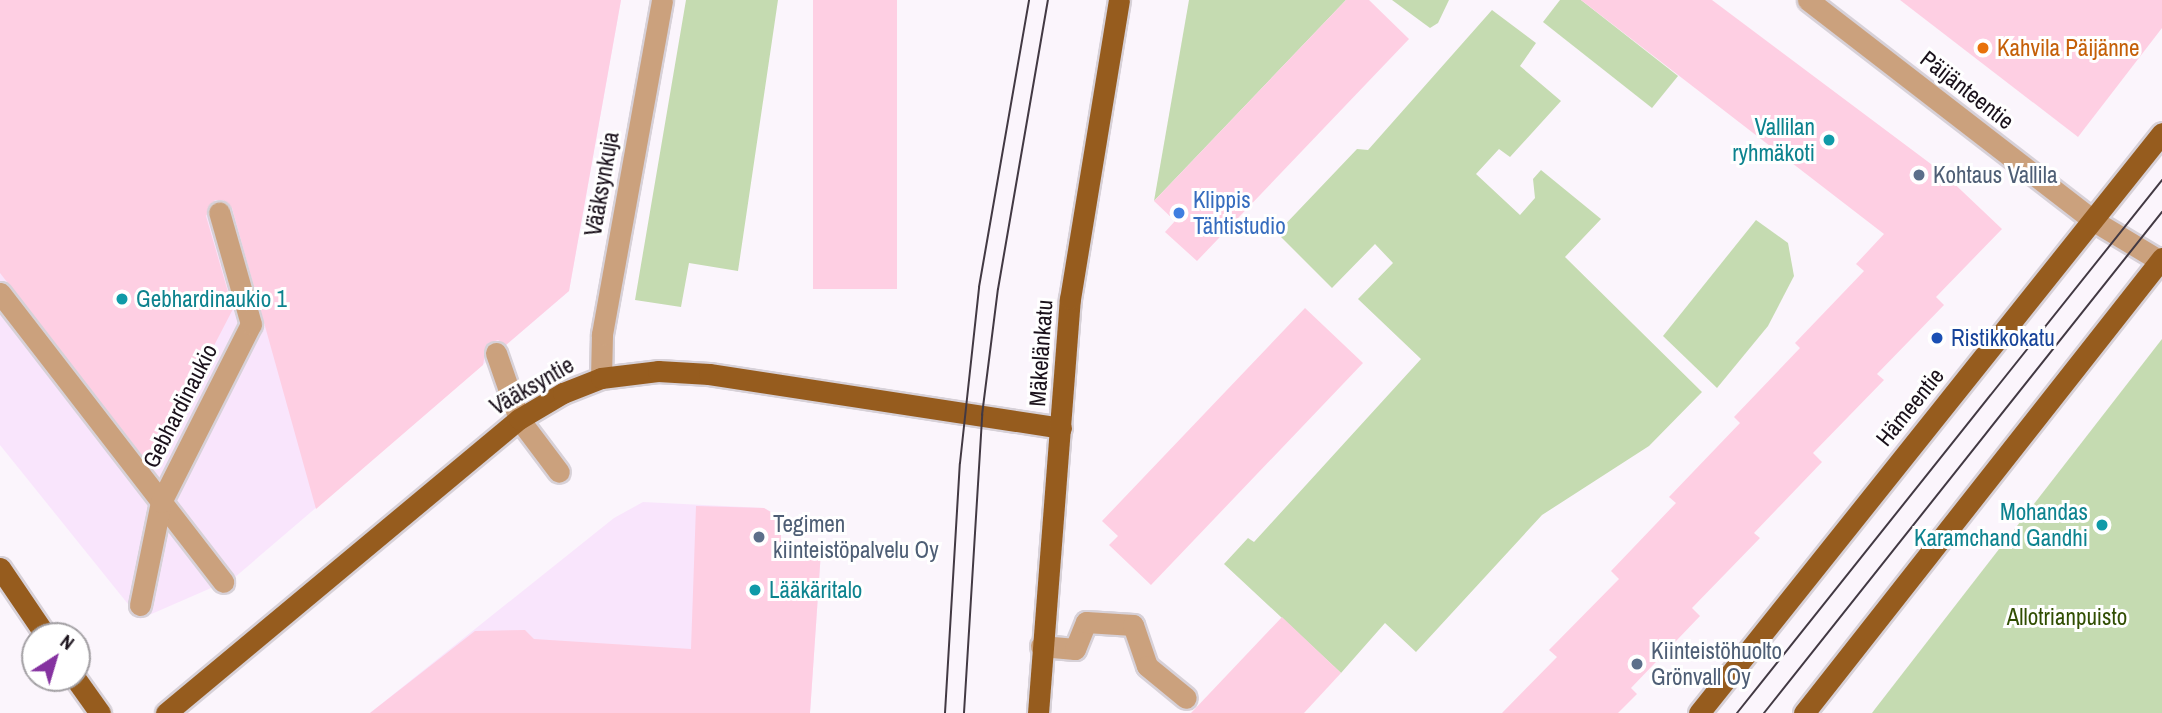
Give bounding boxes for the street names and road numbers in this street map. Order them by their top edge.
street label: Päijänteentie [1915,45,2019,135]
street label: Vääksynkuja [579,130,625,238]
street label: Mäkelänkatu [1024,299,1058,407]
street label: Gebhardinaukio [137,339,223,473]
street label: Vääksyntie [485,351,579,421]
street label: Hämeentie [1870,362,1950,452]

